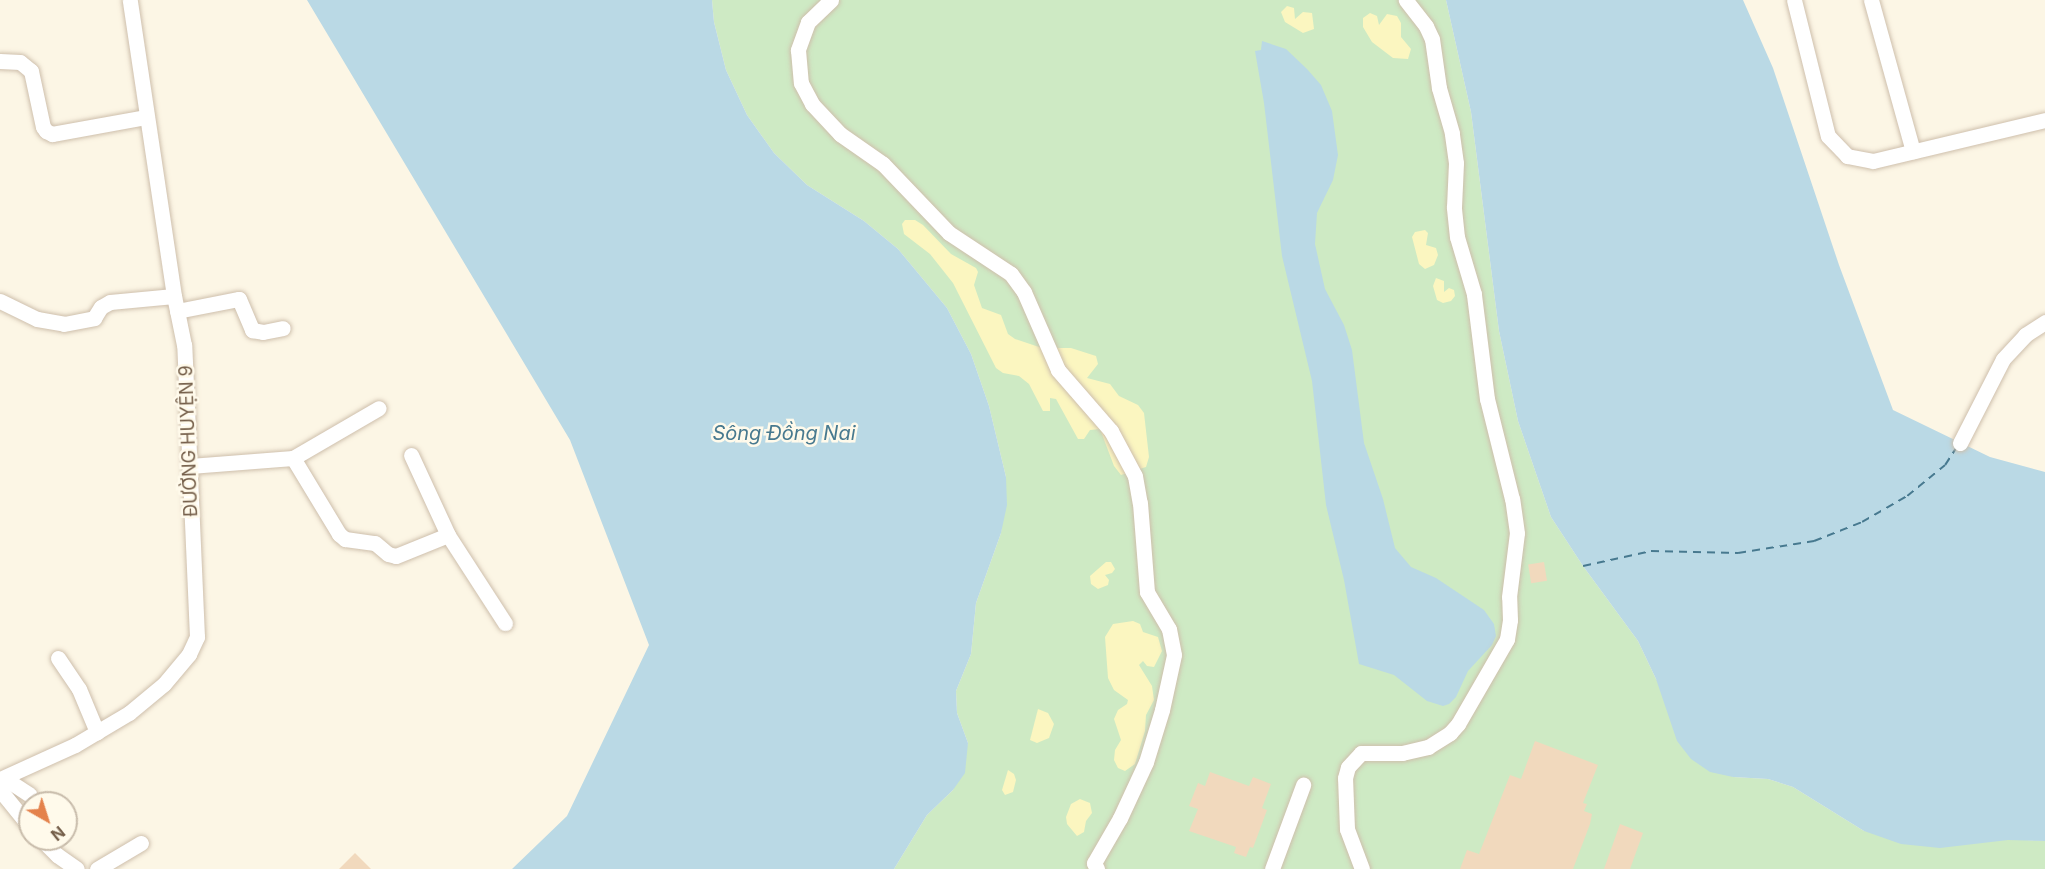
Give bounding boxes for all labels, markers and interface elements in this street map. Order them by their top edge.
street label: ĐƯỜNG HUYỆN 9 [176,365,202,517]
water label: Sông Đồng Nai [712,421,856,445]
north arrow [18,791,78,851]
text: N [47,822,69,845]

